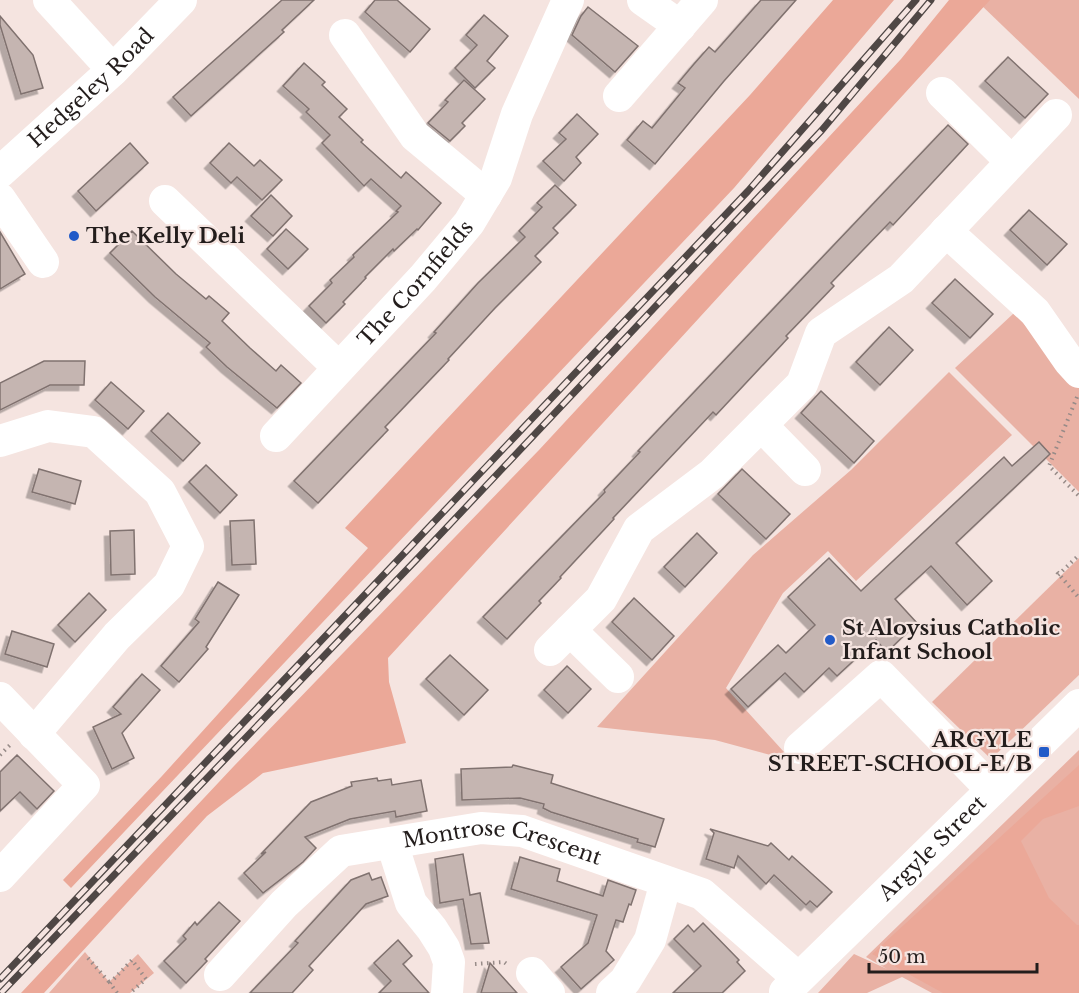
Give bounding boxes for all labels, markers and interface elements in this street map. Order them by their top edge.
street label: Hedgeley Road [23,23,159,153]
street label: The Cornfields [353,215,479,352]
place label: The Kelly Deli [86,223,246,249]
marker: The Kelly Deli [67,229,81,243]
place label: St Aloysius Catholic Infant School [842,615,1060,665]
marker: St Aloysius Catholic Infant School [823,633,837,647]
place label: ARGYLE STREET-SCHOOL-E/B [768,727,1032,777]
marker: ARGYLE STREET-SCHOOL-E/B [1037,745,1051,759]
street label: Argyle Street [872,790,992,907]
street label: Montrose Crescent [401,815,605,871]
scale bar [869,936,1037,974]
text: 50 m [878,946,926,968]

